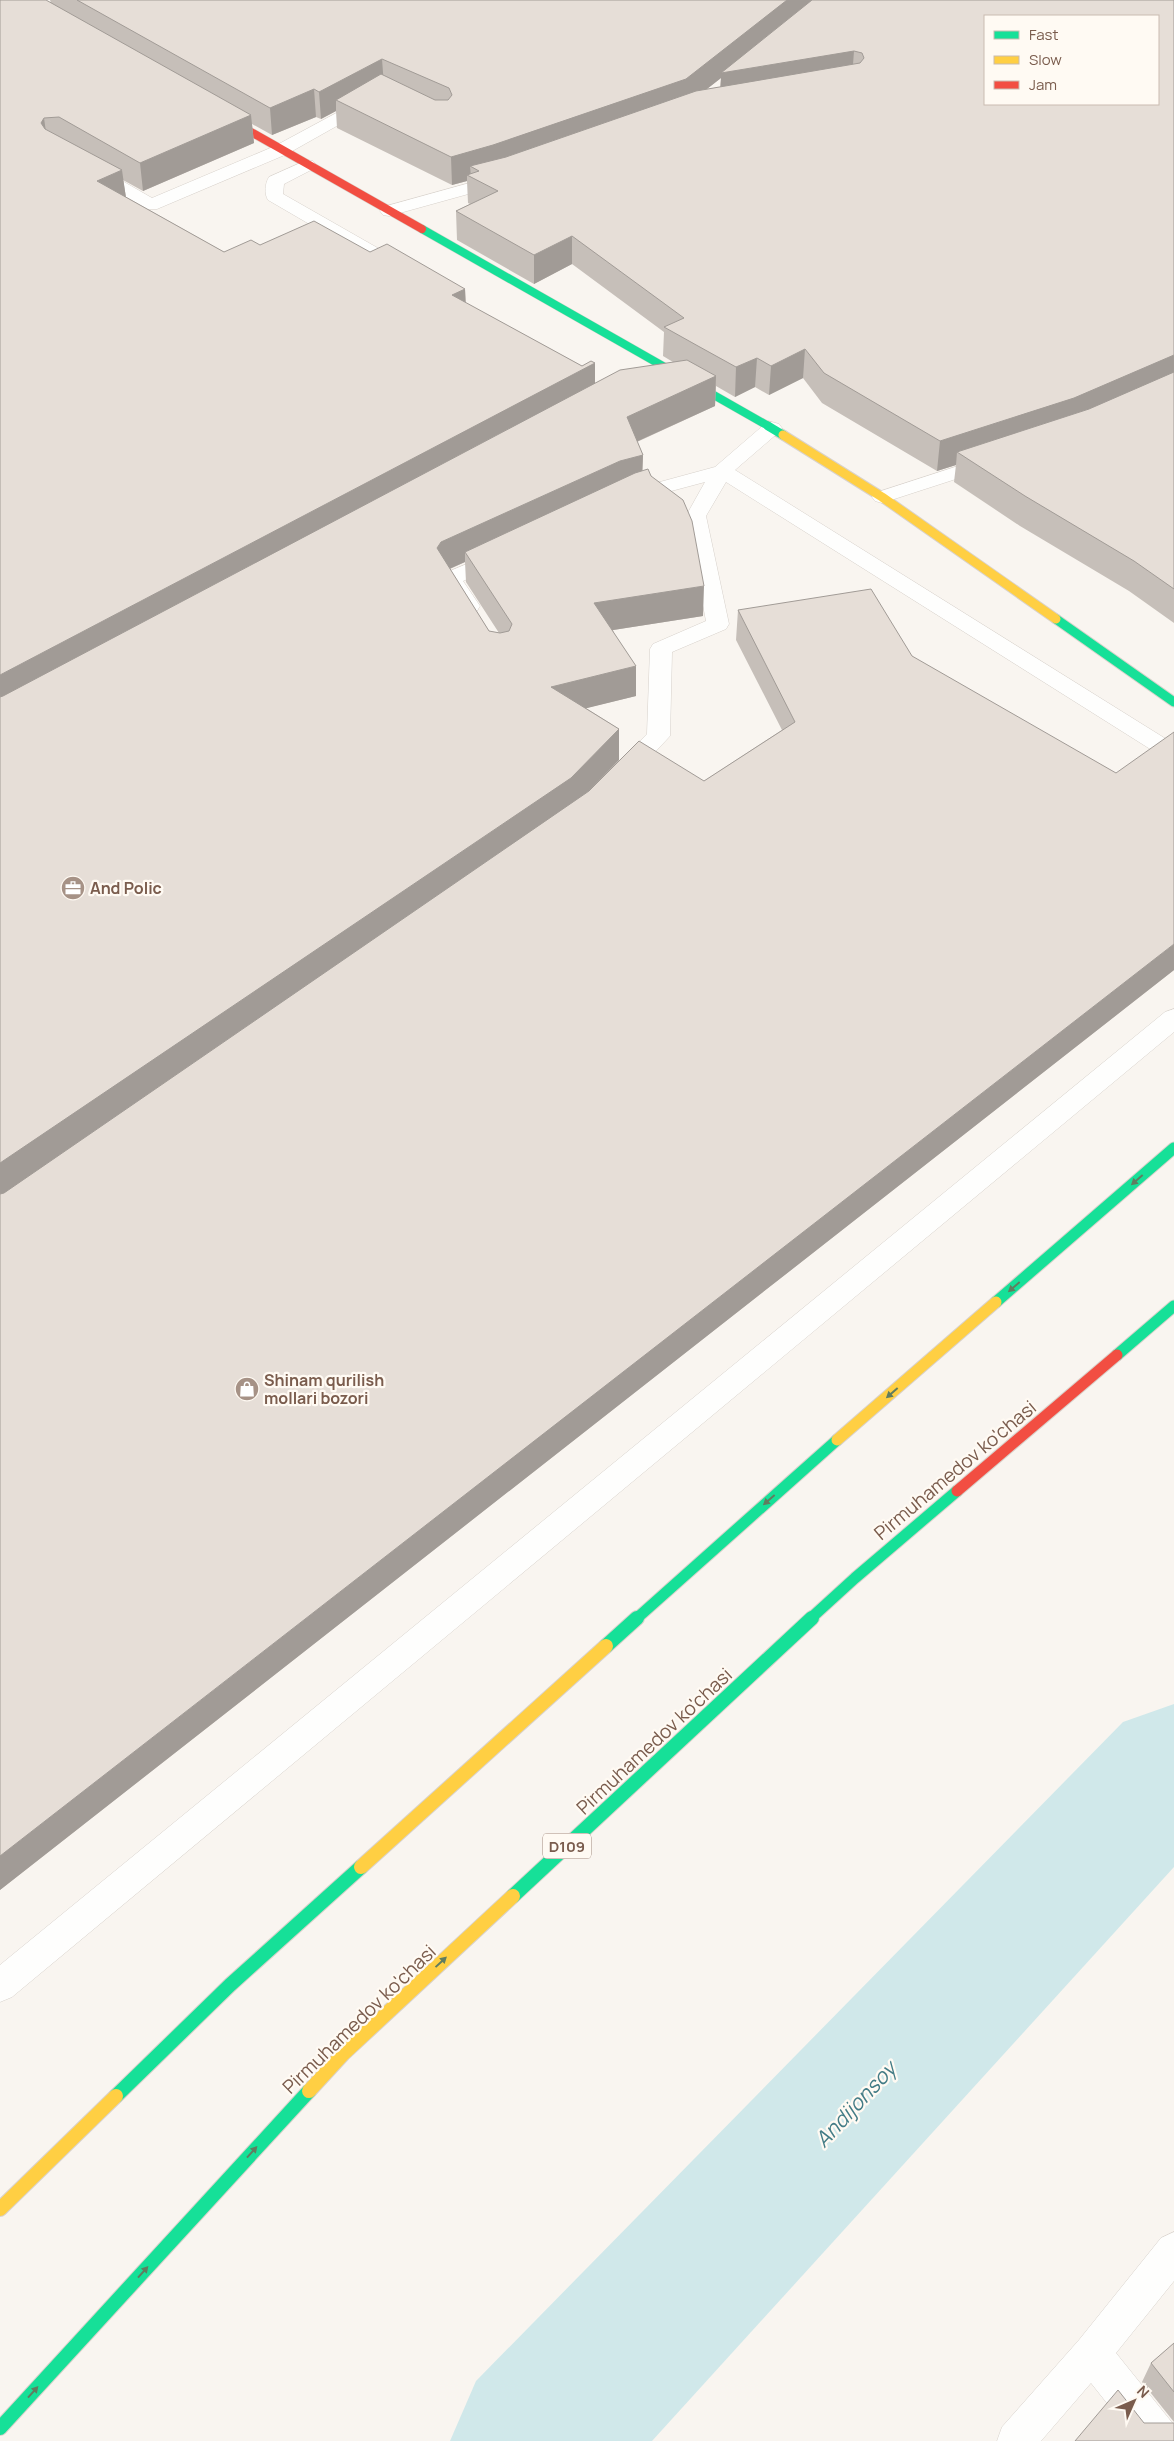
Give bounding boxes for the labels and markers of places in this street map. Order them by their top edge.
office icon: And Polic [60,875,86,901]
place label: And Polic [90,877,162,899]
place label: Shinam qurilish mollari bozori [264,1369,384,1409]
shop icon: Shinam qurilish mollari bozori [234,1376,260,1402]

